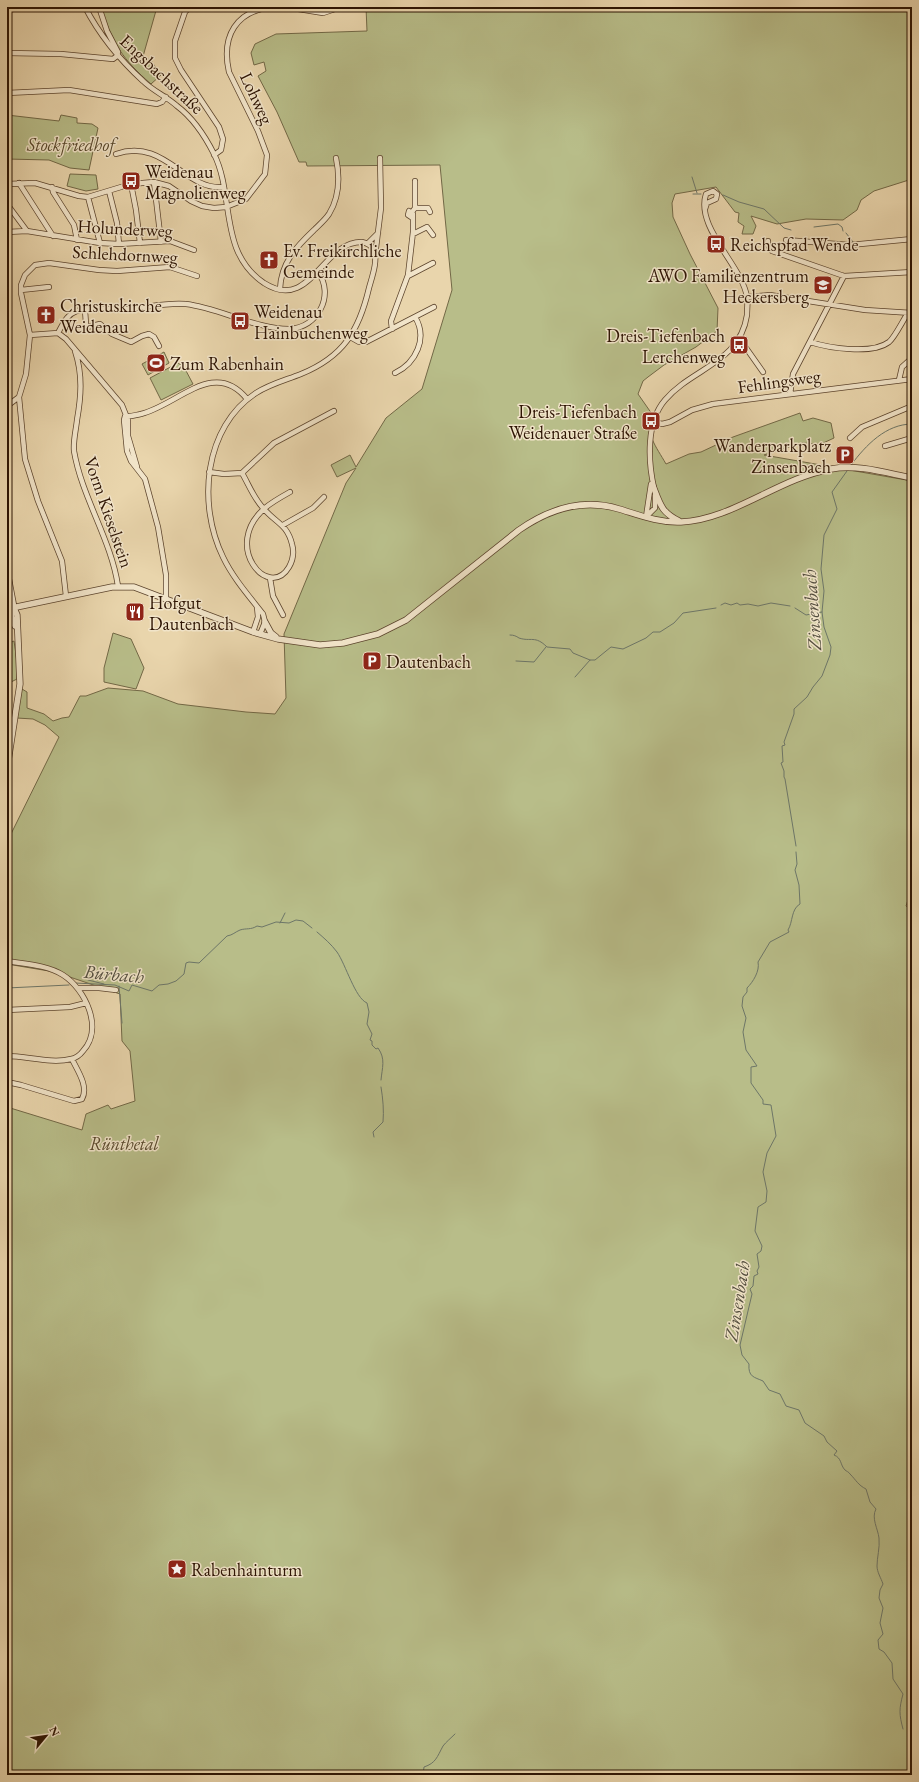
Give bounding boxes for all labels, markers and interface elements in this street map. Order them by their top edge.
street label: Engsbachstraße [115,29,209,119]
street label: Lohweg [235,68,279,128]
park label: Stockfriedhof [26,133,119,157]
place label: Weidenau Magnolienweg [145,160,246,204]
bus stop icon: Weidenau Magnolienweg [120,170,142,192]
street label: Holunderweg [77,214,173,242]
bus stop icon: Reichspfad Wende [705,233,727,255]
place label: Reichspfad Wende [730,233,859,256]
place label: Ev. Freikirchliche Gemeinde [283,239,401,283]
street label: Schlehdornweg [72,240,178,268]
church icon: Ev. Freikirchliche Gemeinde [258,249,280,271]
place label: AWO Familienzentrum Heckersberg [647,264,809,308]
school or university icon: AWO Familienzentrum Heckersberg [812,274,834,296]
place label: Christuskirche Weidenau [60,294,162,338]
place label: Weidenau Hainbuchenweg [254,300,368,344]
church icon: Christuskirche Weidenau [35,304,57,326]
bus stop icon: Weidenau Hainbuchenweg [229,310,251,332]
place label: Dreis-Tiefenbach Lerchenweg [606,324,725,368]
bus stop icon: Dreis-Tiefenbach Lerchenweg [728,334,750,356]
sports icon: Zum Rabenhain [145,352,167,374]
place label: Zum Rabenhain [170,352,285,375]
street label: Fehlingsweg [736,364,822,398]
place label: Dreis-Tiefenbach Weidenauer Straße [509,400,637,444]
bus stop icon: Dreis-Tiefenbach Weidenauer Straße [640,410,662,432]
place label: Wanderparkplatz Zinsenbach [714,434,831,478]
parking icon: Wanderparkplatz Zinsenbach [834,444,856,466]
street label: Vorm Kieselstein [79,453,139,571]
water label: Zinsenbach [797,569,827,652]
place label: Hofgut Dautenbach [149,591,234,635]
restaurant icon: Hofgut Dautenbach [124,601,146,623]
parking icon: Dautenbach [361,650,383,672]
place label: Dautenbach [386,650,471,673]
water label: Bürbach [82,959,145,989]
park label: Rünthetal [89,1132,160,1155]
water label: Zinsenbach [718,1259,756,1344]
place icon: Rabenhainturm [166,1558,188,1580]
place label: Rabenhainturm [191,1558,302,1581]
north arrow [26,1716,66,1756]
text: N [46,1724,63,1739]

